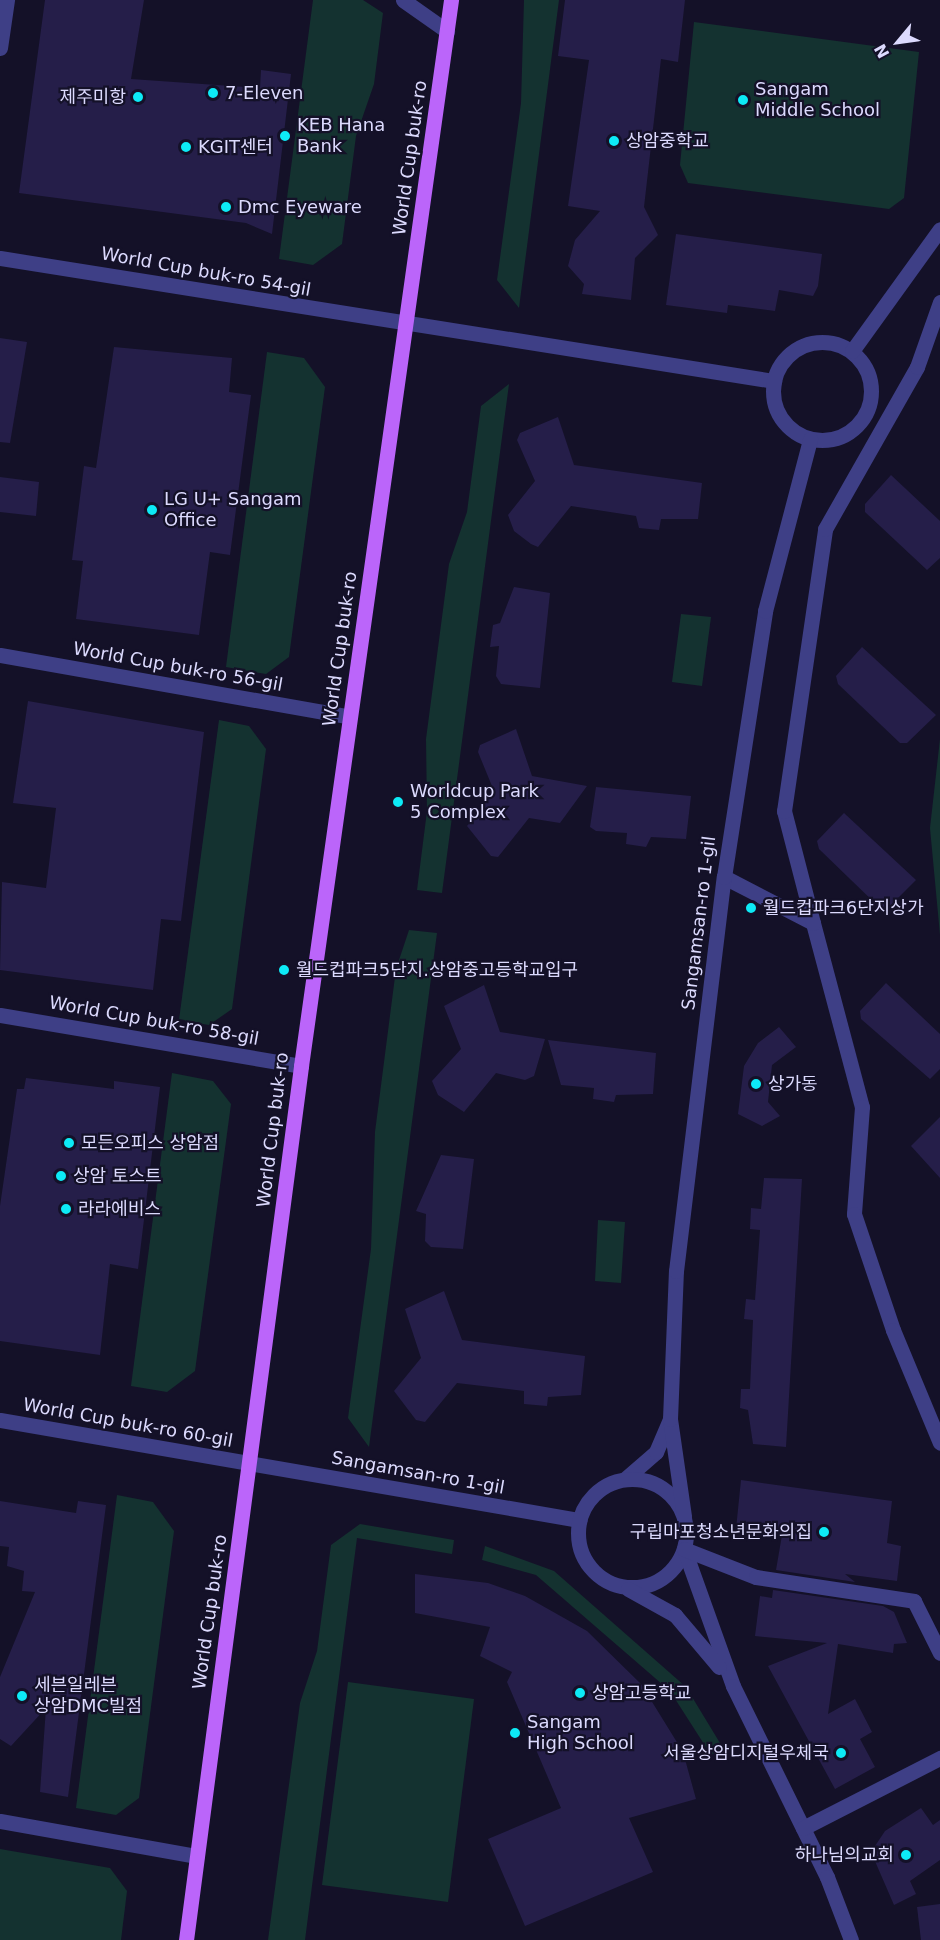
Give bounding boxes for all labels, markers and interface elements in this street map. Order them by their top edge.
north arrow [868,12,928,72]
text: N [870,41,893,61]
street label: World Cup buk-ro [388,79,432,237]
place label: Sangam Middle School [755,79,880,122]
place label: 7-Eleven [225,82,304,104]
place label: 제주미항 [60,86,126,108]
marker: 7-Eleven [206,86,220,100]
marker: 제주미항 [131,90,145,104]
marker: Sangam Middle School [736,93,750,107]
place label: KEB Hana Bank [297,115,385,158]
marker: KEB Hana Bank [278,129,292,143]
place label: 상암중학교 [626,130,709,152]
marker: 상암중학교 [607,134,621,148]
place label: KGIT센터 [198,136,273,158]
marker: KGIT센터 [179,140,193,154]
place label: Dmc Eyeware [238,196,362,218]
marker: Dmc Eyeware [219,200,233,214]
street label: World Cup buk-ro 54-gil [99,243,313,301]
place label: LG U+ Sangam Office [164,489,302,532]
marker: LG U+ Sangam Office [145,503,159,517]
street label: World Cup buk-ro [318,570,362,728]
street label: World Cup buk-ro 56-gil [71,638,285,696]
place label: Worldcup Park 5 Complex [410,781,539,824]
marker: Worldcup Park 5 Complex [391,795,405,809]
street label: Sangamsan-ro 1-gil [678,835,720,1011]
place label: 월드컵파크6단지상가 [763,897,923,919]
marker: 월드컵파크6단지상가 [744,901,758,915]
place label: 월드컵파크5단지.상암중고등학교입구 [296,959,578,981]
marker: 월드컵파크5단지.상암중고등학교입구 [277,963,291,977]
street label: World Cup buk-ro 58-gil [47,992,261,1050]
street label: World Cup buk-ro [253,1051,293,1209]
place label: 상가동 [768,1073,818,1095]
marker: 상가동 [749,1077,763,1091]
place label: 모든오피스 상암점 [81,1132,219,1154]
marker: 모든오피스 상암점 [62,1136,76,1150]
place label: 상암 토스트 [73,1165,162,1187]
marker: 상암 토스트 [54,1169,68,1183]
place label: 라라에비스 [78,1198,161,1220]
marker: 라라에비스 [59,1202,73,1216]
street label: World Cup buk-ro 60-gil [21,1394,235,1452]
street label: Sangamsan-ro 1-gil [330,1447,506,1499]
place label: 구립마포청소년문화의집 [630,1521,812,1543]
marker: 구립마포청소년문화의집 [817,1525,831,1539]
street label: World Cup buk-ro [188,1533,232,1691]
place label: 세븐일레븐 상암DMC빌점 [34,1675,142,1718]
place label: 상암고등학교 [592,1682,691,1704]
marker: 상암고등학교 [573,1686,587,1700]
marker: 세븐일레븐 상암DMC빌점 [15,1689,29,1703]
place label: Sangam High School [527,1712,634,1754]
marker: Sangam High School [508,1726,522,1740]
place label: 서울상암디지털우체국 [663,1742,829,1764]
marker: 서울상암디지털우체국 [834,1746,848,1760]
place label: 하나님의교회 [795,1844,894,1866]
marker: 하나님의교회 [899,1848,913,1862]

